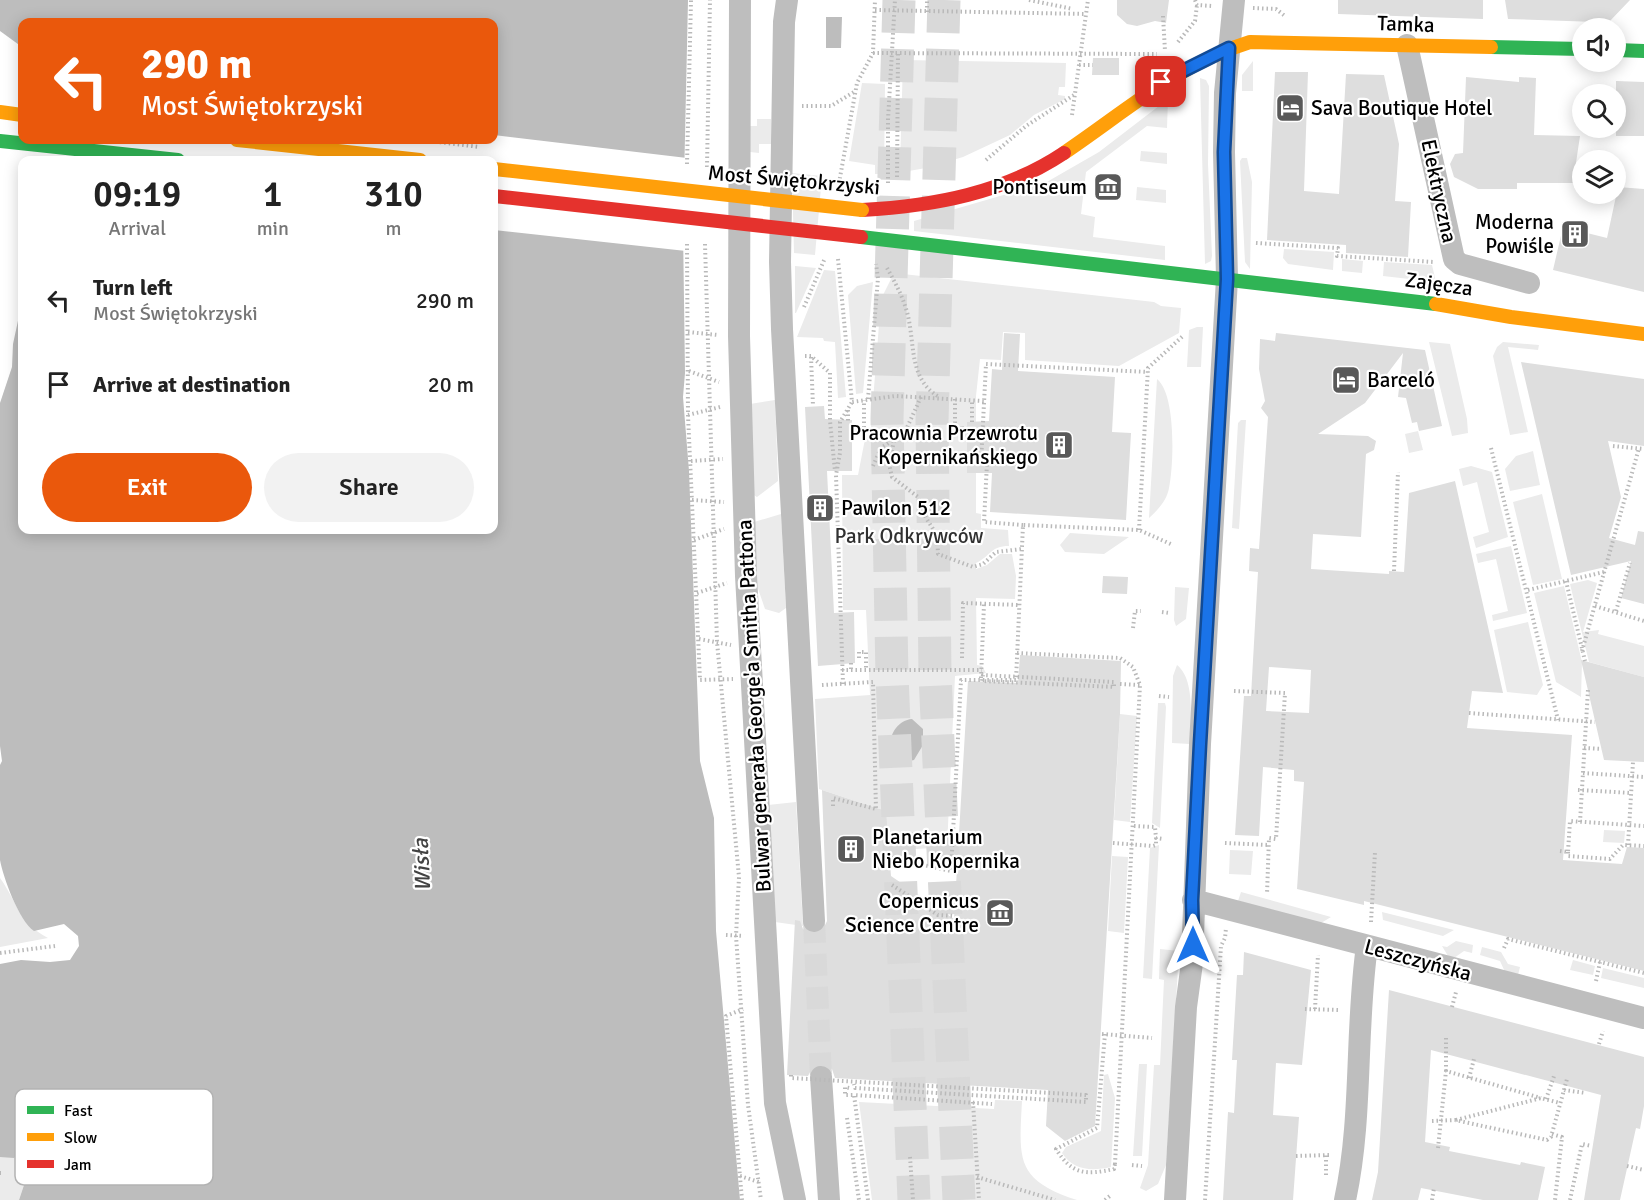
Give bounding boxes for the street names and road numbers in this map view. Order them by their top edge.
street label: Tamka [1377,10,1435,38]
street label: Elektryczna [1415,137,1463,245]
street label: Most Świętokrzyski [707,160,881,200]
street label: Zajęcza [1403,266,1475,302]
street label: Bulwar generała George'a Smitha Pattona [731,519,777,893]
street label: Leszczyńska [1361,933,1475,987]

